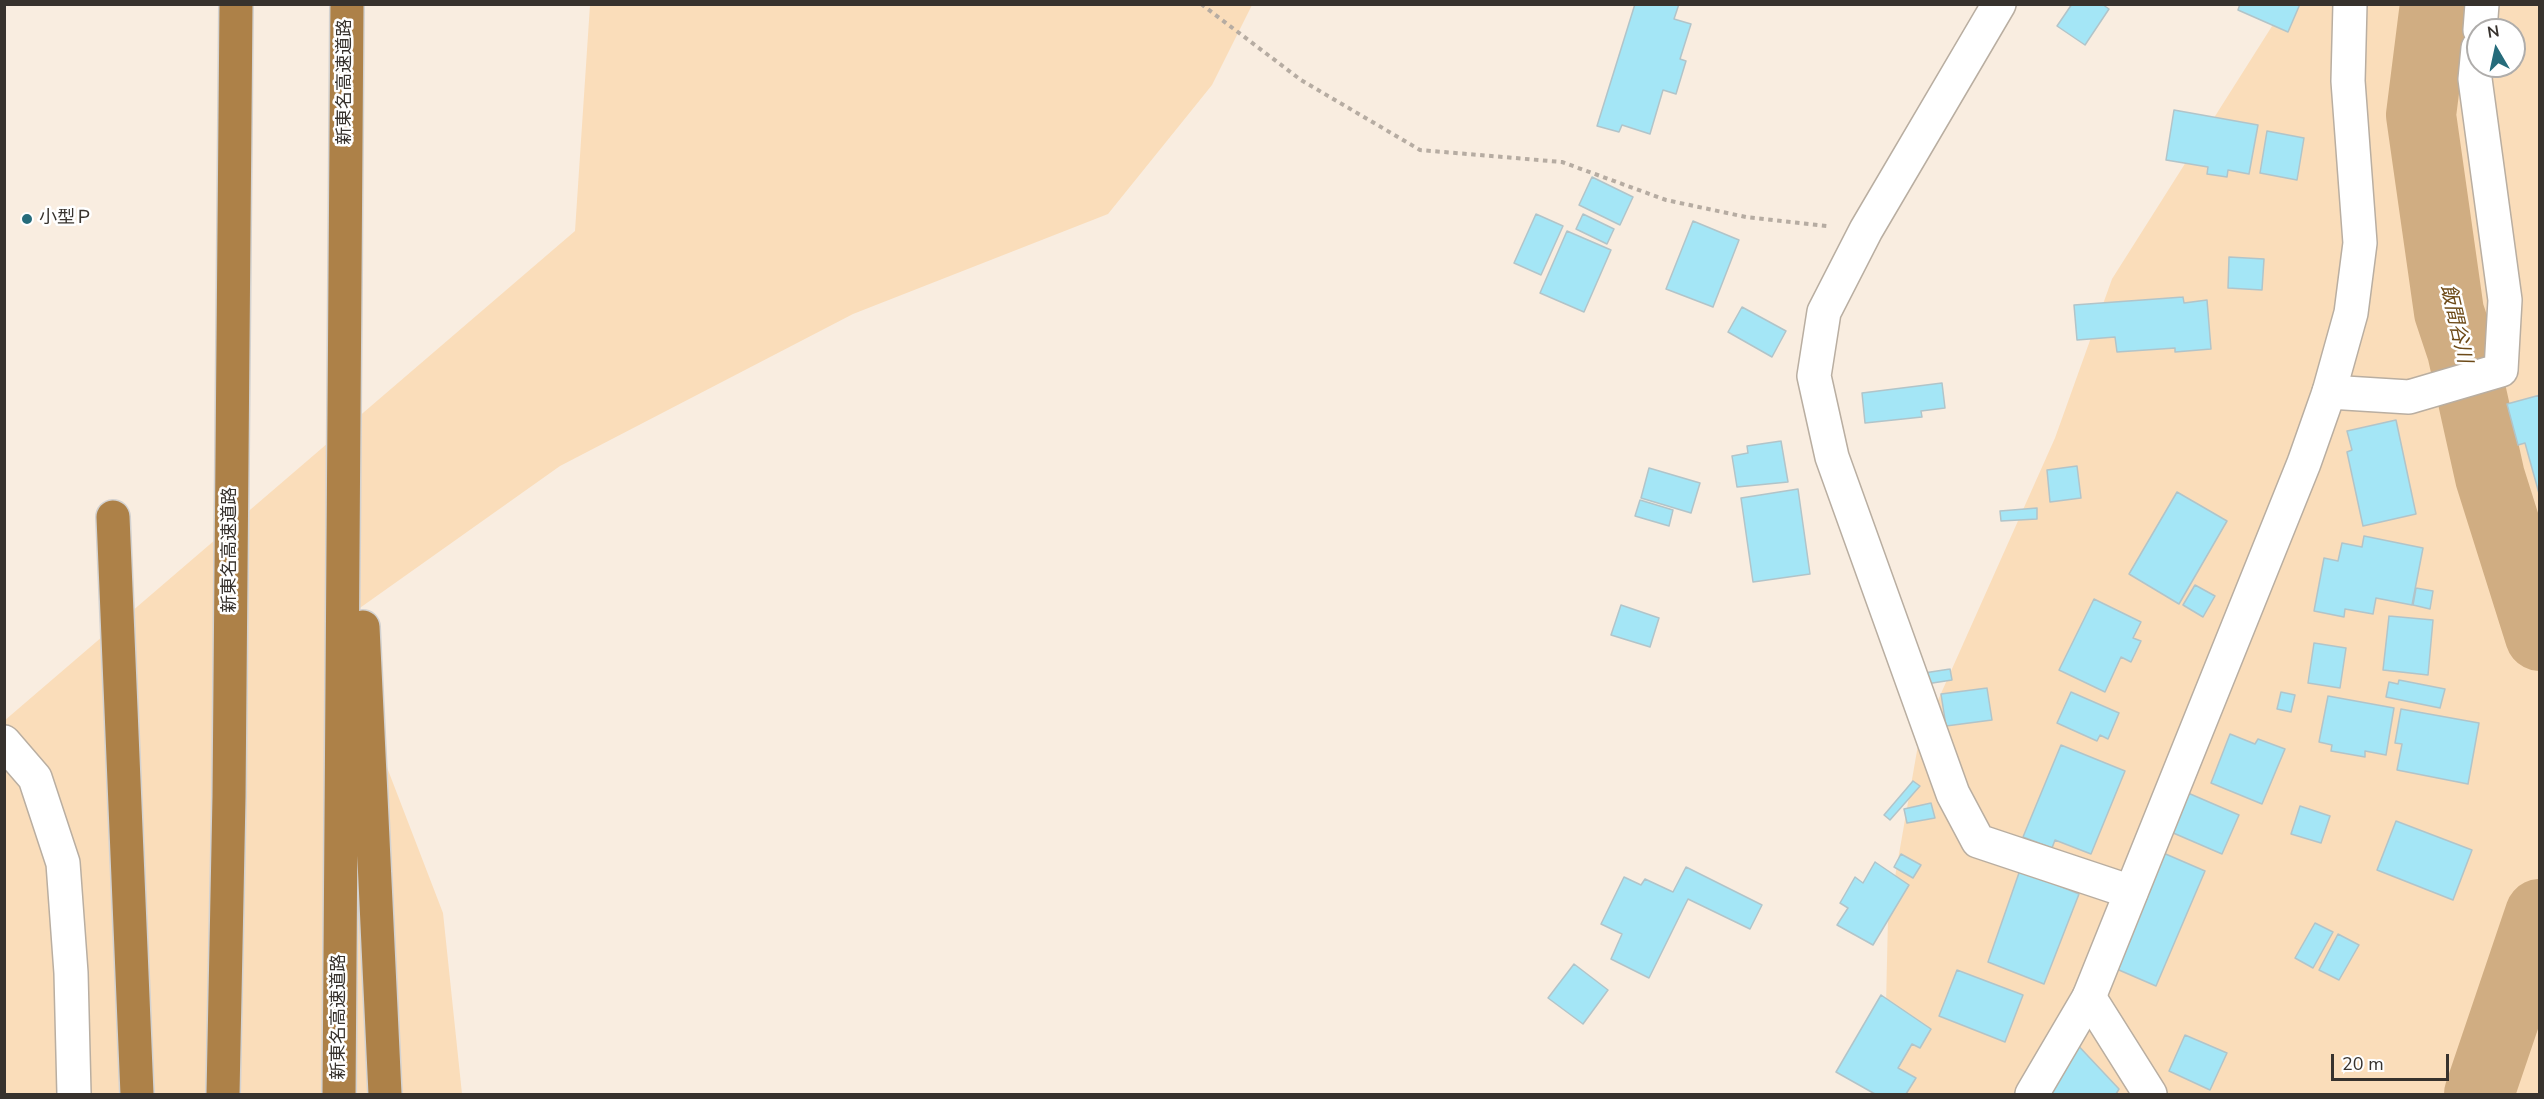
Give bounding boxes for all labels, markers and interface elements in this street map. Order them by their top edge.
north arrow [2466,18,2526,78]
street label: 新東名高速道路 [335,19,357,145]
text: N [2486,20,2501,44]
place label: 小型Ｐ [39,208,93,230]
marker: 小型Ｐ [20,212,34,226]
water label: 飯間谷川 [2434,282,2476,366]
street label: 新東名高速道路 [220,487,242,613]
street label: 新東名高速道路 [329,954,351,1080]
scale bar [2334,1042,2452,1080]
text: 20 m [2342,1052,2384,1076]

